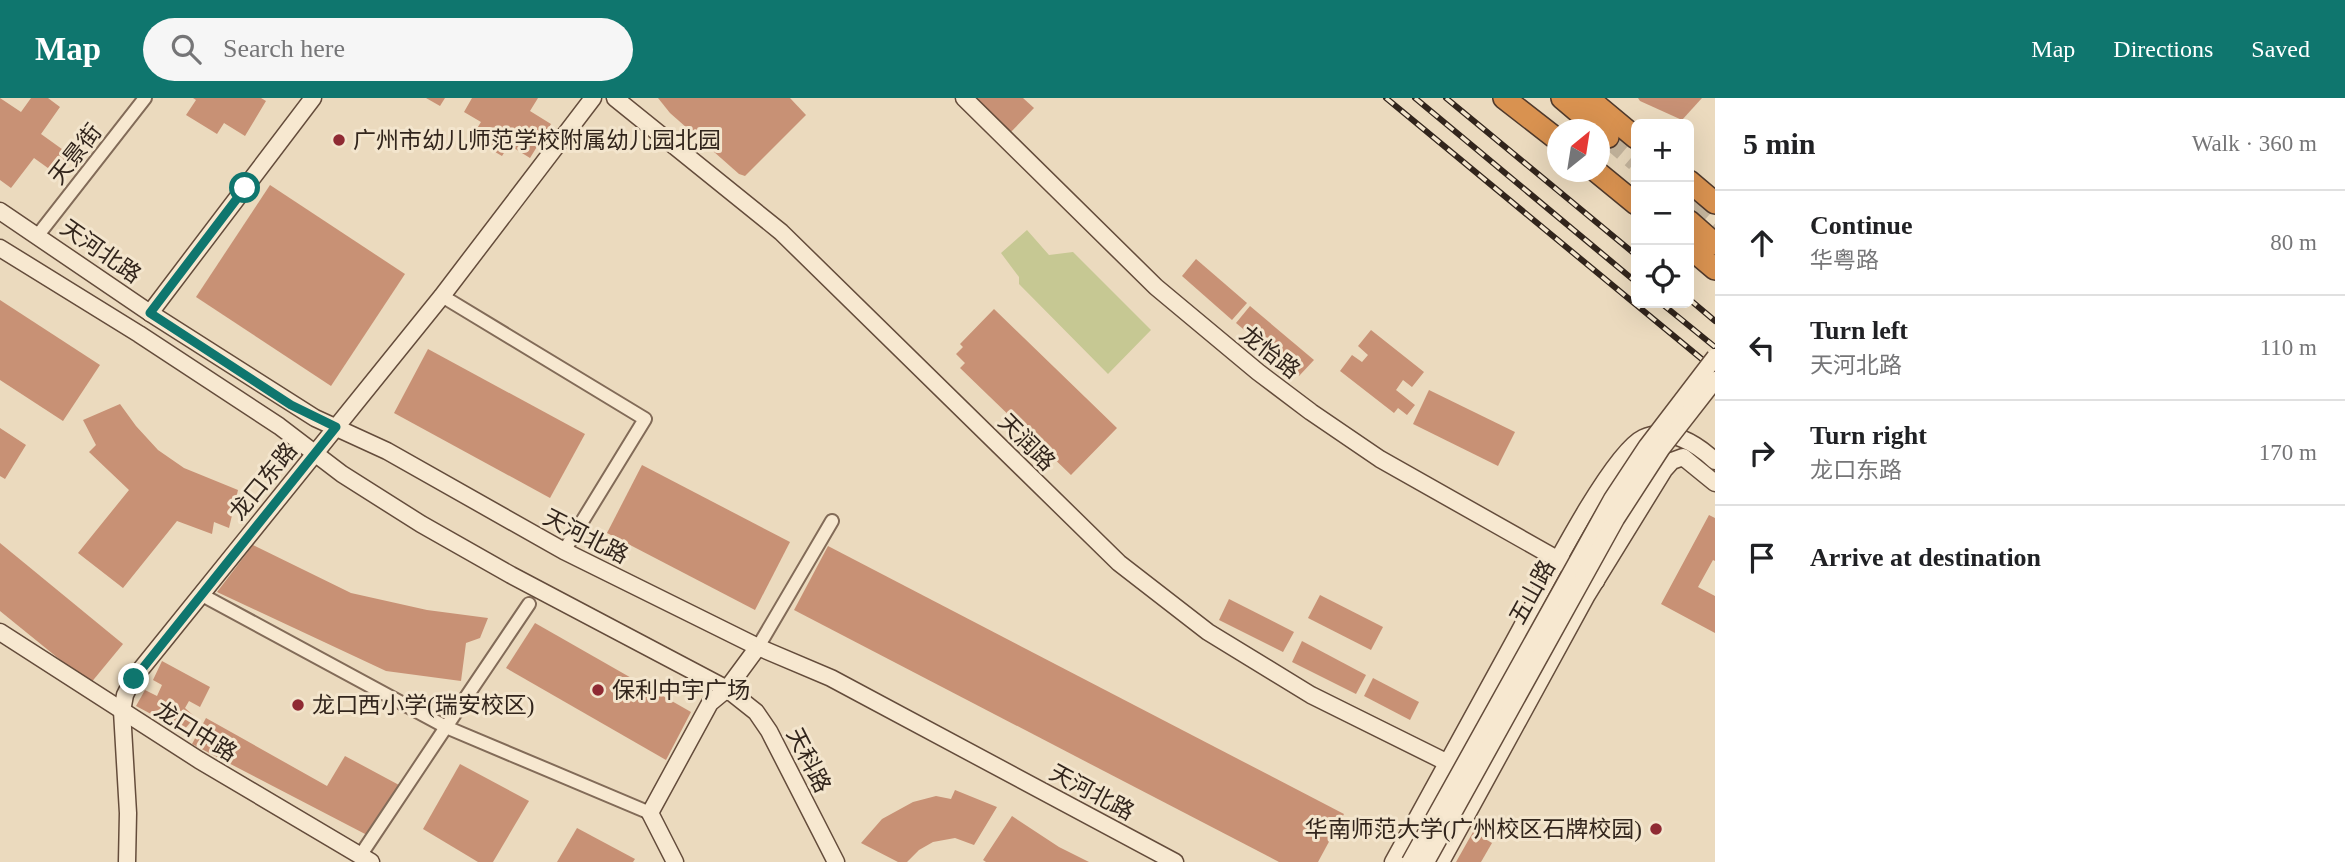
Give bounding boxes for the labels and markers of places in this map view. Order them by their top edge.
place label: 广州市幼儿师范学校附属幼儿园北园 [353,128,721,153]
marker: 广州市幼儿师范学校附属幼儿园北园 [331,132,347,148]
place label: 保利中宇广场 [612,678,750,703]
marker: 保利中宇广场 [590,682,606,698]
place label: 龙口西小学(瑞安校区) [312,693,534,718]
marker: 龙口西小学(瑞安校区) [290,697,306,713]
place label: 华南师范大学(广州校区石牌校园) [1305,817,1642,842]
marker: 华南师范大学(广州校区石牌校园) [1648,821,1664,837]

